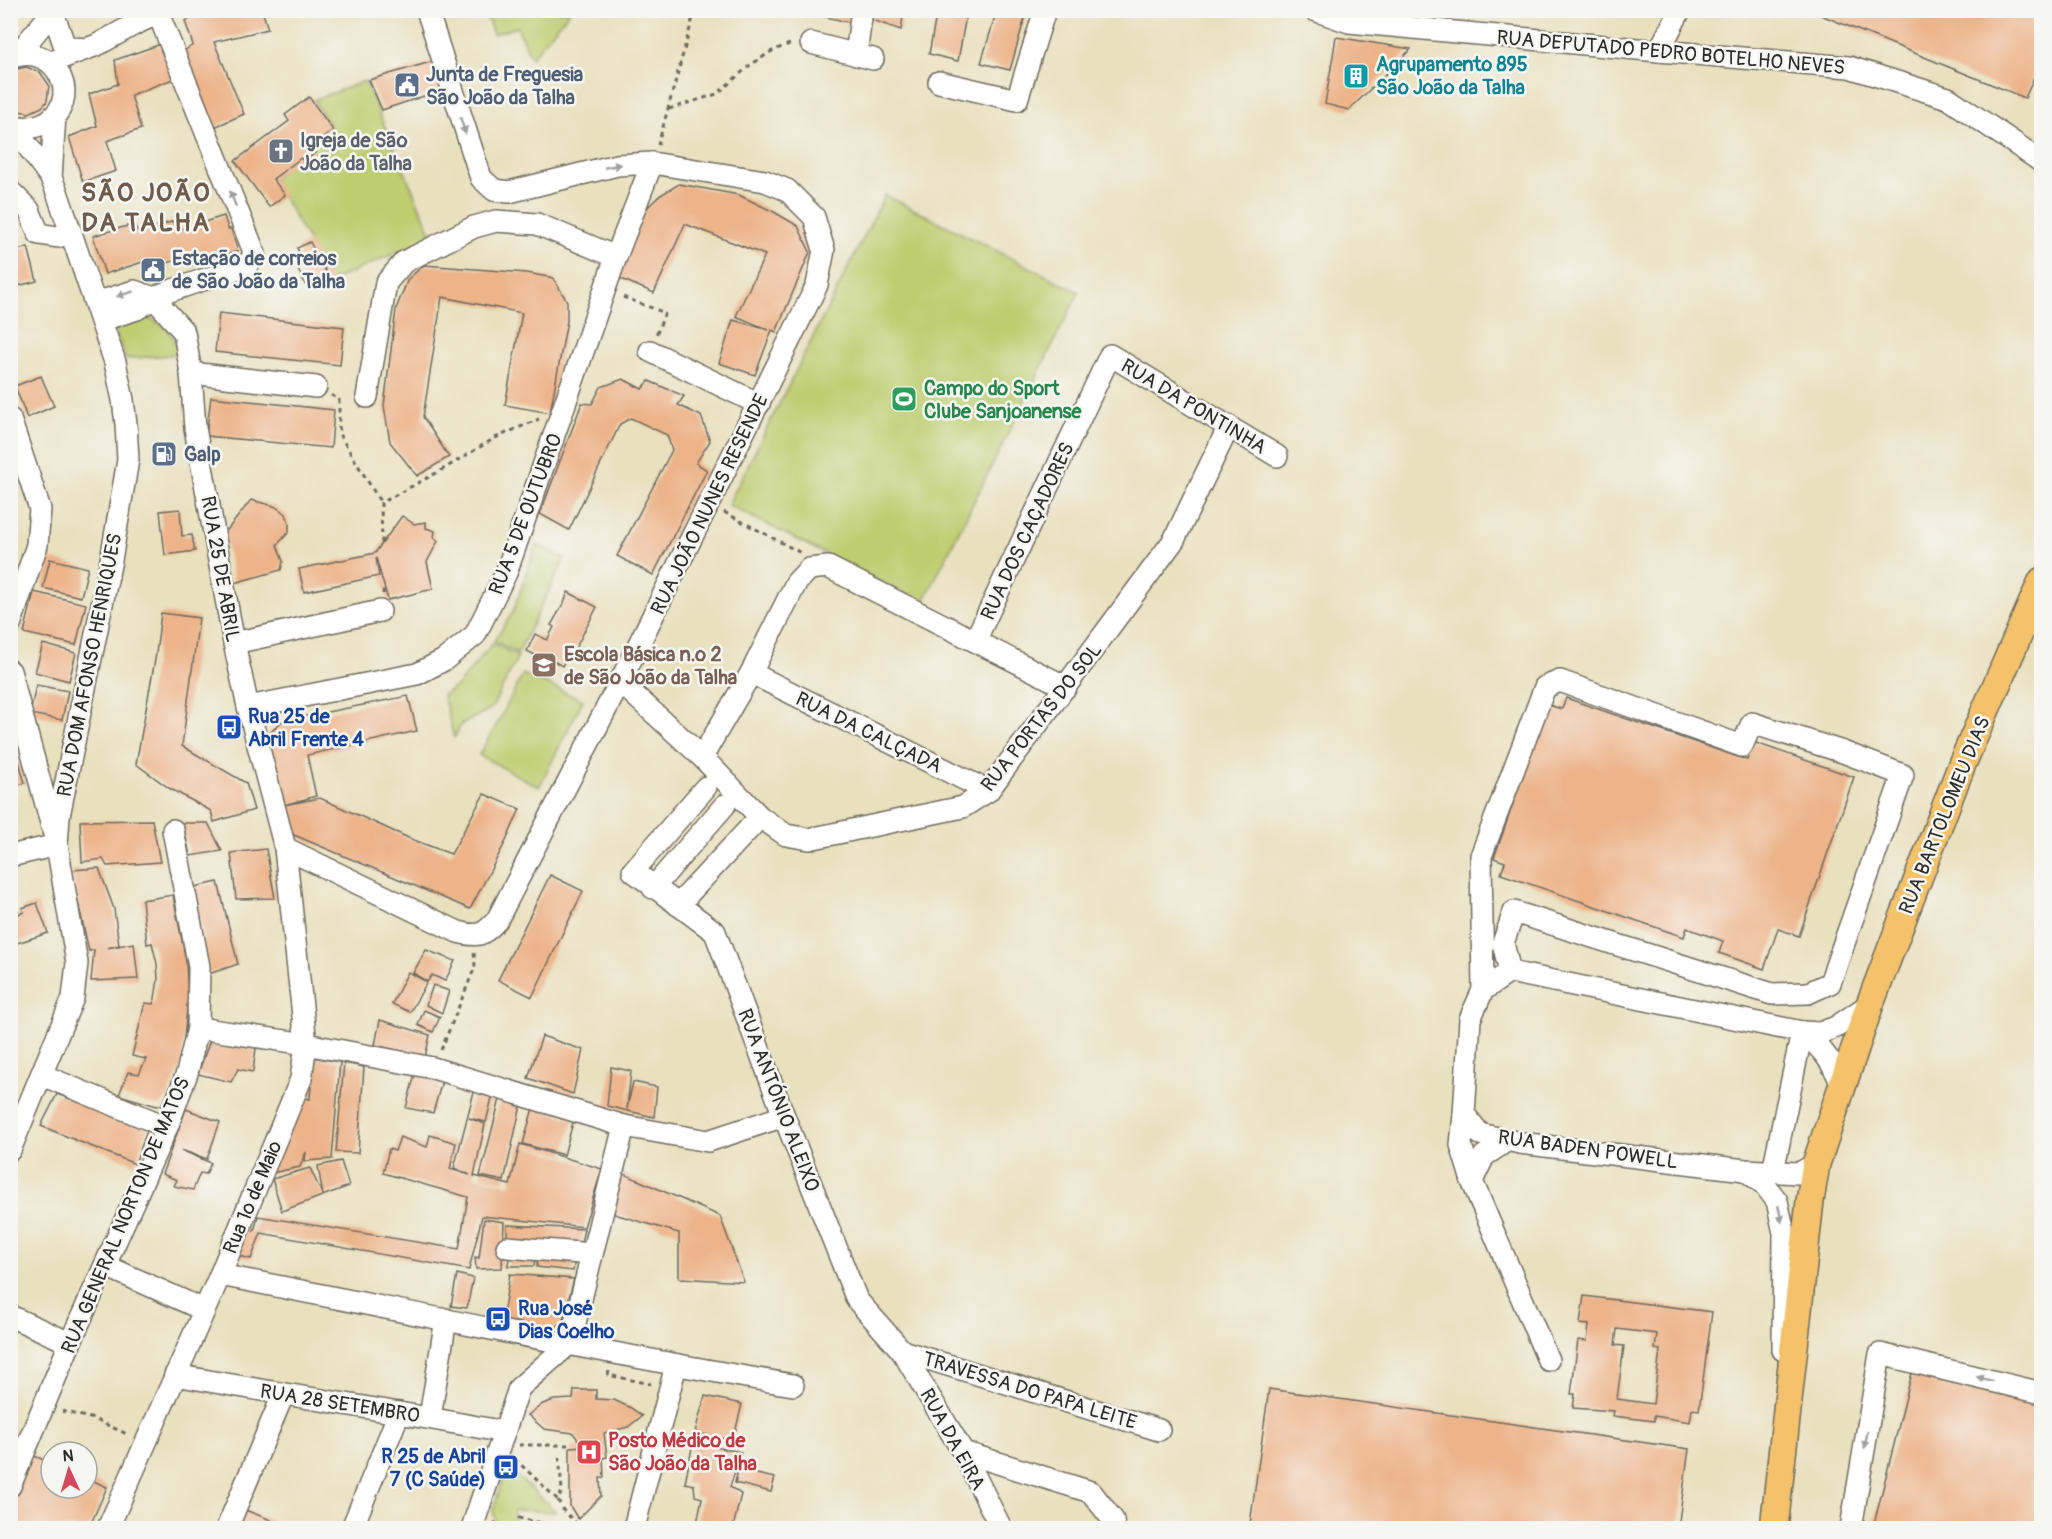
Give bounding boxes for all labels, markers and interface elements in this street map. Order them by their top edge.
street label: RUA DEPUTADO PEDRO BOTELHO NEVES [1496,25,1846,80]
place label: Agrupamento 895 São João da Talha [1376,52,1528,100]
building icon: Agrupamento 895 São João da Talha [1341,61,1371,91]
place label: Junta de Freguesia São João da Talha [426,62,583,110]
public building icon: Junta de Freguesia São João da Talha [392,70,422,100]
one-way arrow [459,117,469,135]
place label: Igreja de São João da Talha [300,128,412,176]
church icon: Igreja de São João da Talha [266,136,296,166]
one-way arrow [604,161,623,170]
district label: SÃO JOÃO DA TALHA [81,177,211,239]
one-way arrow [228,190,238,208]
place label: Estação de correios de São João da Talha [172,246,345,294]
public building icon: Estação de correios de São João da Talha [138,255,168,285]
one-way arrow [116,290,134,299]
street label: RUA DA PONTINHA [1117,353,1271,460]
place label: Campo do Sport Clube Sanjoanense [924,376,1083,424]
sports icon: Campo do Sport Clube Sanjoanense [889,384,919,414]
street label: RUA JOÃO NUNES RESENDE [645,390,774,619]
street label: RUA 5 DE OUTUBRO [483,430,568,598]
street label: RUA DOS CAÇADORES [975,438,1080,624]
fuel station icon: Galp [149,439,179,469]
place label: Galp [184,442,221,467]
street label: RUA 25 DE ABRIL [195,494,246,644]
street label: RUA DOM AFONSO HENRIQUES [52,531,127,799]
street label: RUA PORTAS DO SOL [975,638,1107,797]
place label: Escola Básica n.º 2 de São João da Talha [564,642,737,690]
school or university icon: Escola Básica n.º 2 de São João da Talha [529,650,559,680]
street label: RUA DA CALÇADA [792,686,946,779]
place label: Rua 25 de Abril Frente 4 [248,704,364,752]
bus stop icon: Rua 25 de Abril Frente 4 [214,712,244,742]
street label: RUA BARTOLOMEU DIAS [1893,713,1996,918]
street label: RUA ANTÓNIO ALEIXO [732,1005,825,1195]
street label: RUA GENERAL NORTON DE MATOS [56,1073,195,1357]
street label: RUA BADEN POWELL [1496,1124,1679,1174]
street label: Rua 1º de Maio [217,1137,288,1257]
one-way arrow [1776,1205,1785,1224]
place label: Rua José Dias Coelho [518,1296,615,1344]
bus stop icon: Rua José Dias Coelho [483,1304,513,1334]
street label: TRAVESSA DO PAPA LEITE [920,1346,1140,1435]
one-way arrow [1975,1373,1994,1383]
street label: RUA 28 SETEMBRO [258,1379,422,1428]
street label: RUA DA EIRA [914,1384,991,1495]
place label: Posto Médico de São João da Talha [608,1428,757,1476]
one-way arrow [1861,1430,1870,1449]
hospital icon: Posto Médico de São João da Talha [574,1437,604,1467]
north arrow [39,1440,99,1500]
place label: R 25 de Abril 7 (C Saúde) [381,1444,486,1492]
text: N [62,1446,74,1466]
bus stop icon: R 25 de Abril 7 (C Saúde) [491,1452,521,1482]

